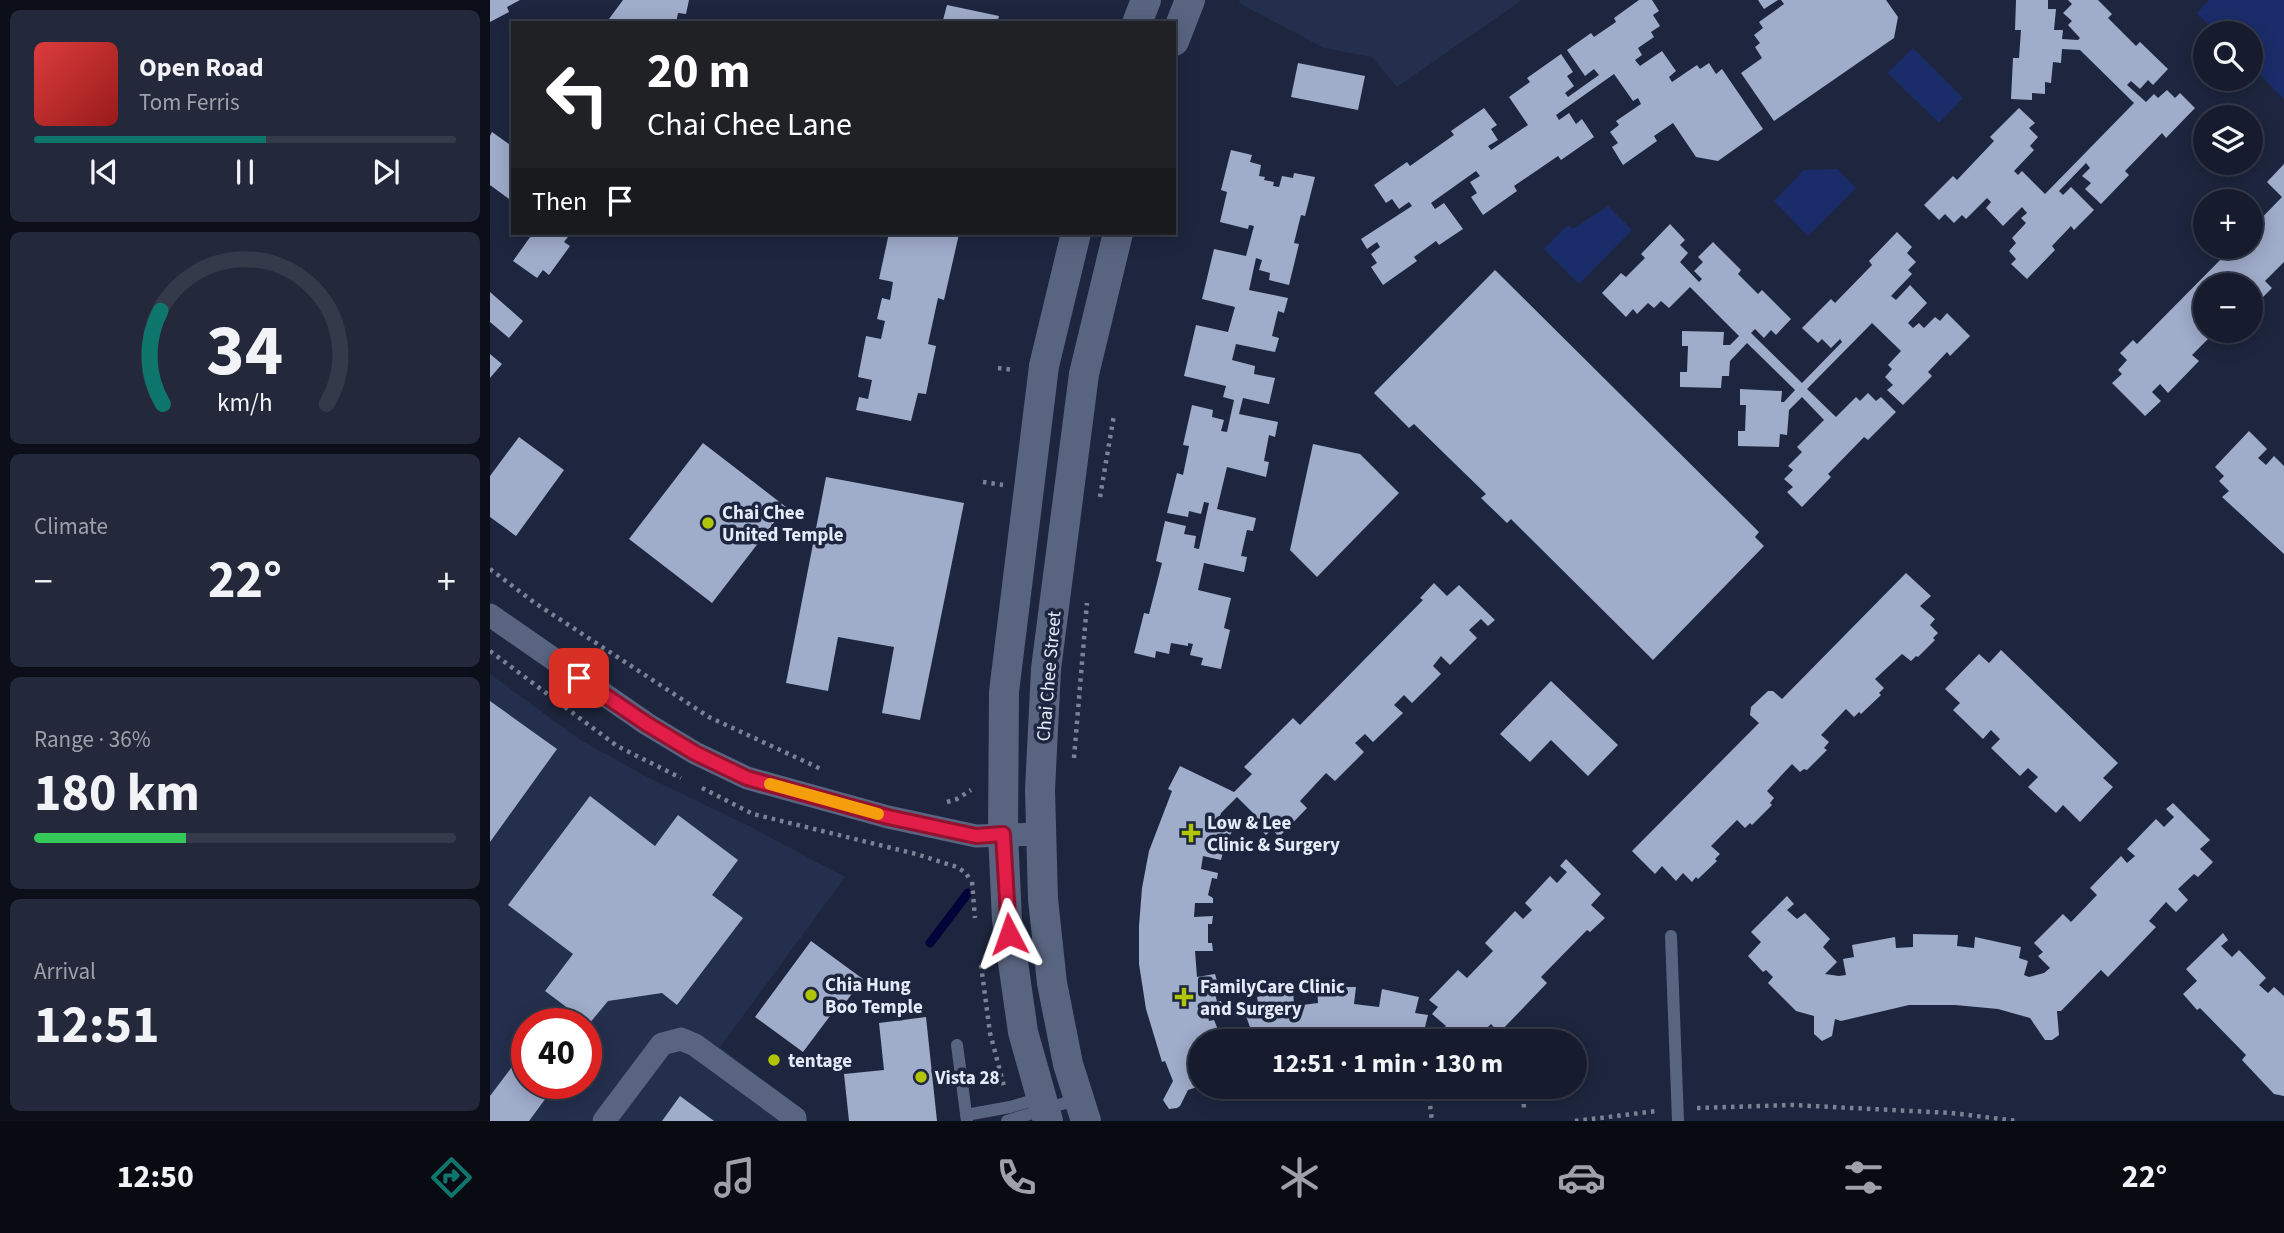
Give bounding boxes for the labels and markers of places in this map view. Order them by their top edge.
place label: Chai Chee United Temple [722,500,844,549]
marker: Chai Chee United Temple [700,515,716,531]
pin [549,648,609,708]
place label: Low & Lee Clinic & Surgery [1207,810,1340,859]
marker: Low & Lee Clinic & Surgery [1181,823,1201,843]
place label: Chia Hung Boo Temple [825,972,923,1021]
place label: FamilyCare Clinic and Surgery [1200,974,1345,1023]
marker: Chia Hung Boo Temple [803,987,819,1003]
marker: FamilyCare Clinic and Surgery [1174,987,1194,1007]
place label: tentage [788,1048,852,1075]
marker: tentage [766,1052,782,1068]
place label: Vista 28 [934,1065,1000,1092]
marker: Vista 28 [913,1069,929,1085]

